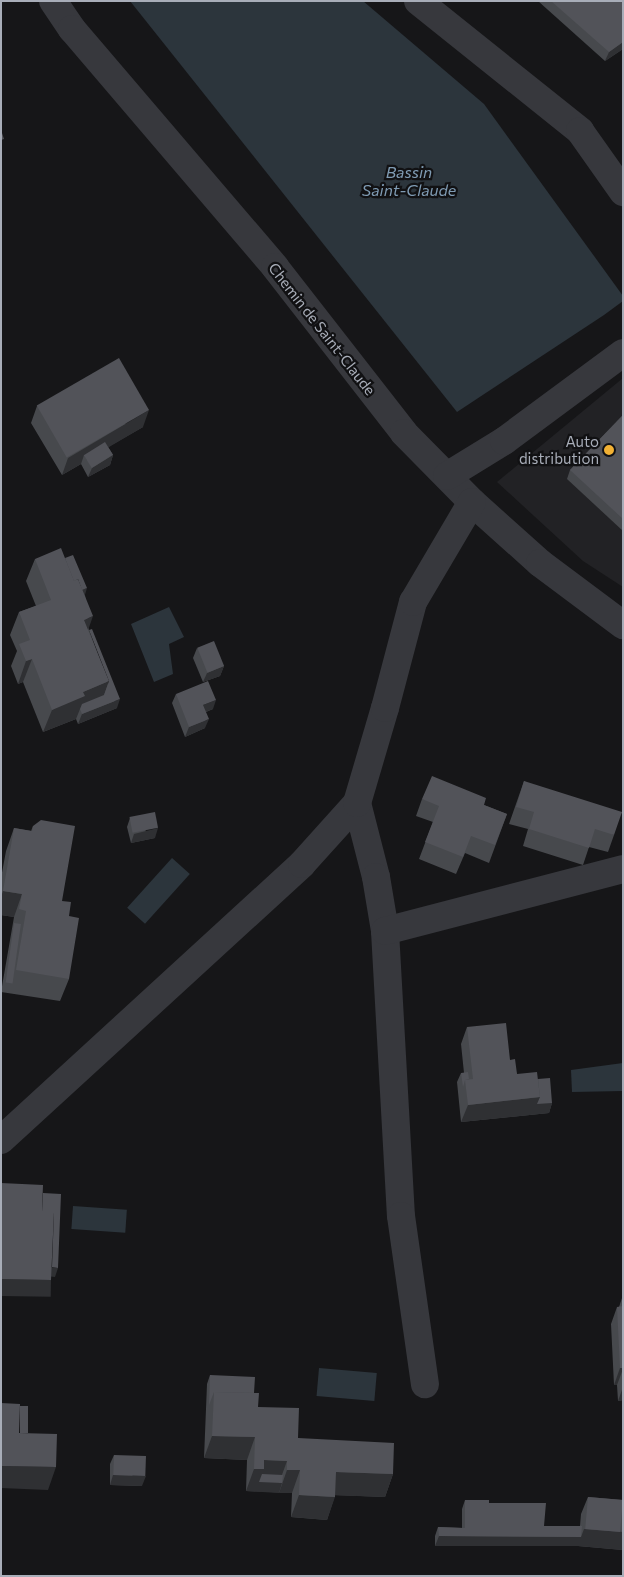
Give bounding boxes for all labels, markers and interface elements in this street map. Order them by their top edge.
water label: Bassin Saint-Claude [362,162,456,200]
street label: Chemin de Saint-Claude [265,259,379,399]
place label: Auto distribution [519,432,599,467]
marker: Auto distribution [603,444,615,456]

